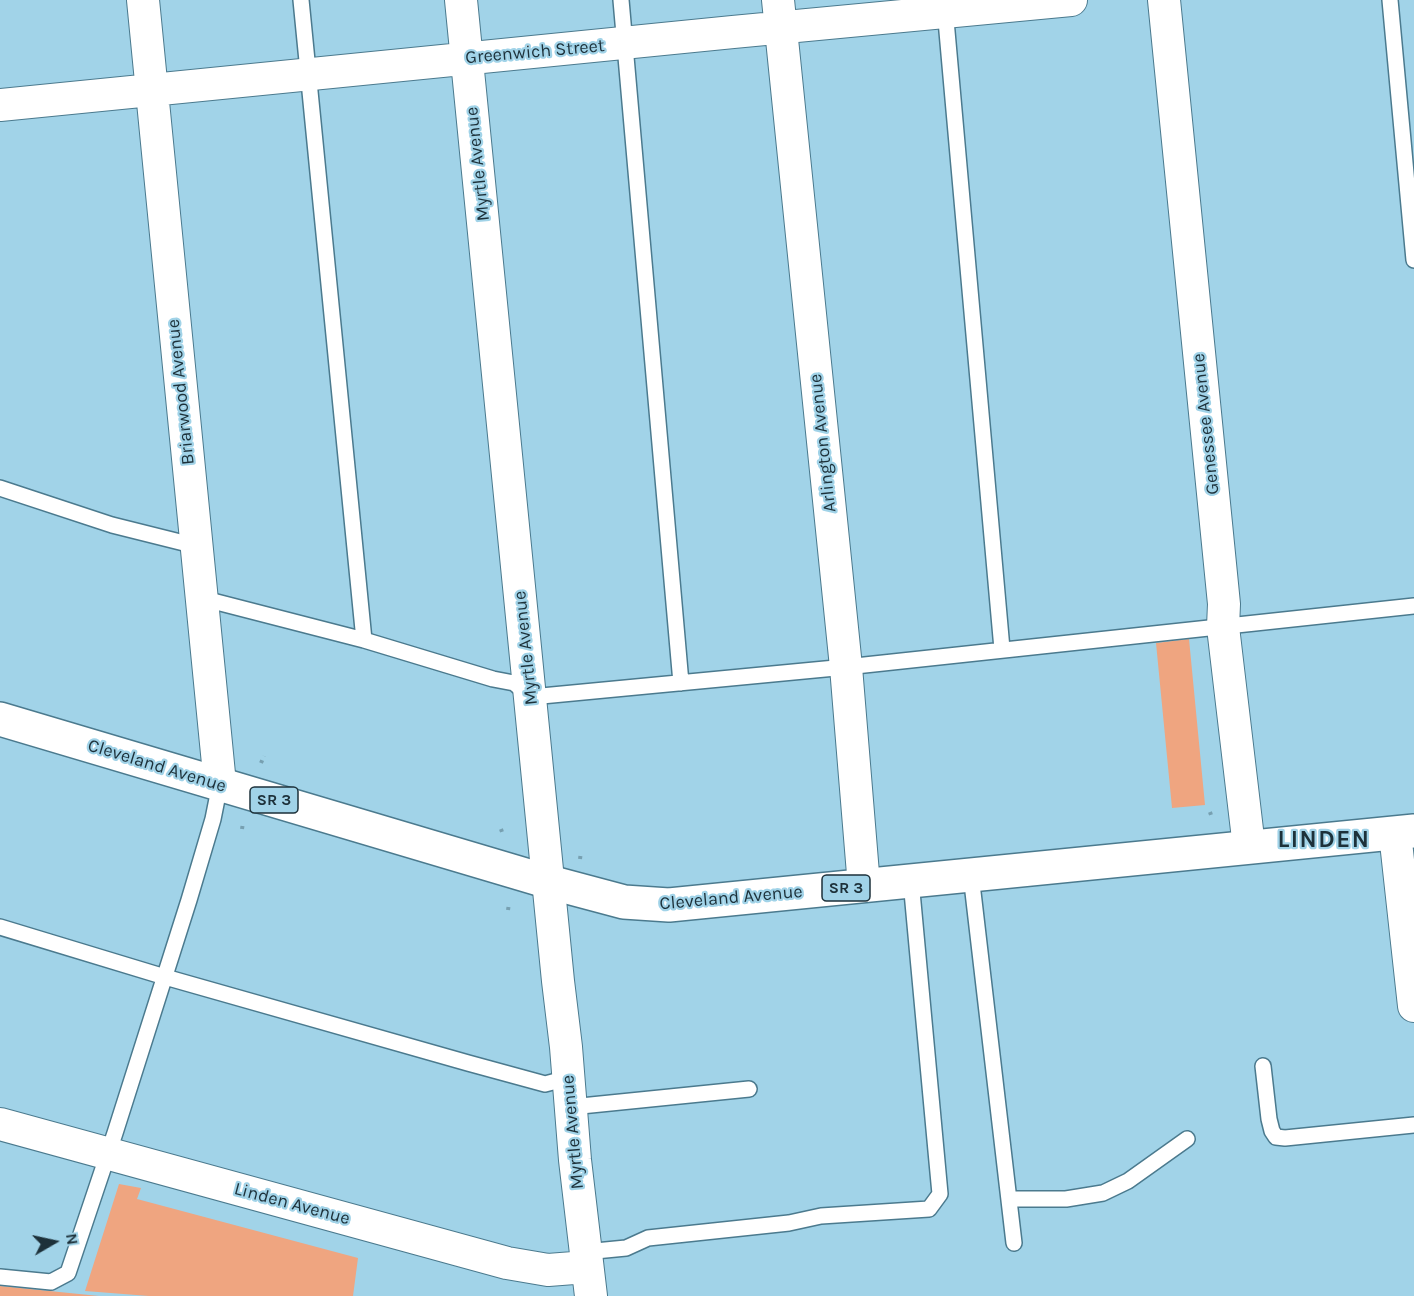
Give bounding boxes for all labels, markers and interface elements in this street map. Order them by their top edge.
street label: Greenwich Street [464,35,606,69]
street label: Myrtle Avenue [461,106,495,222]
street label: Briarwood Avenue [163,318,199,466]
street label: Genessee Avenue [1188,352,1224,496]
street label: Arlington Avenue [805,373,841,513]
street label: Myrtle Avenue [509,590,543,706]
street label: Cleveland Avenue [85,735,229,797]
road number: SR 3 [250,787,298,813]
district label: LINDEN [1277,826,1371,854]
road number: SR 3 [822,875,870,901]
street label: Cleveland Avenue [659,881,803,915]
street label: Myrtle Avenue [557,1074,589,1190]
street label: Linden Avenue [232,1178,352,1230]
north arrow [24,1212,84,1272]
text: N [62,1232,83,1246]

